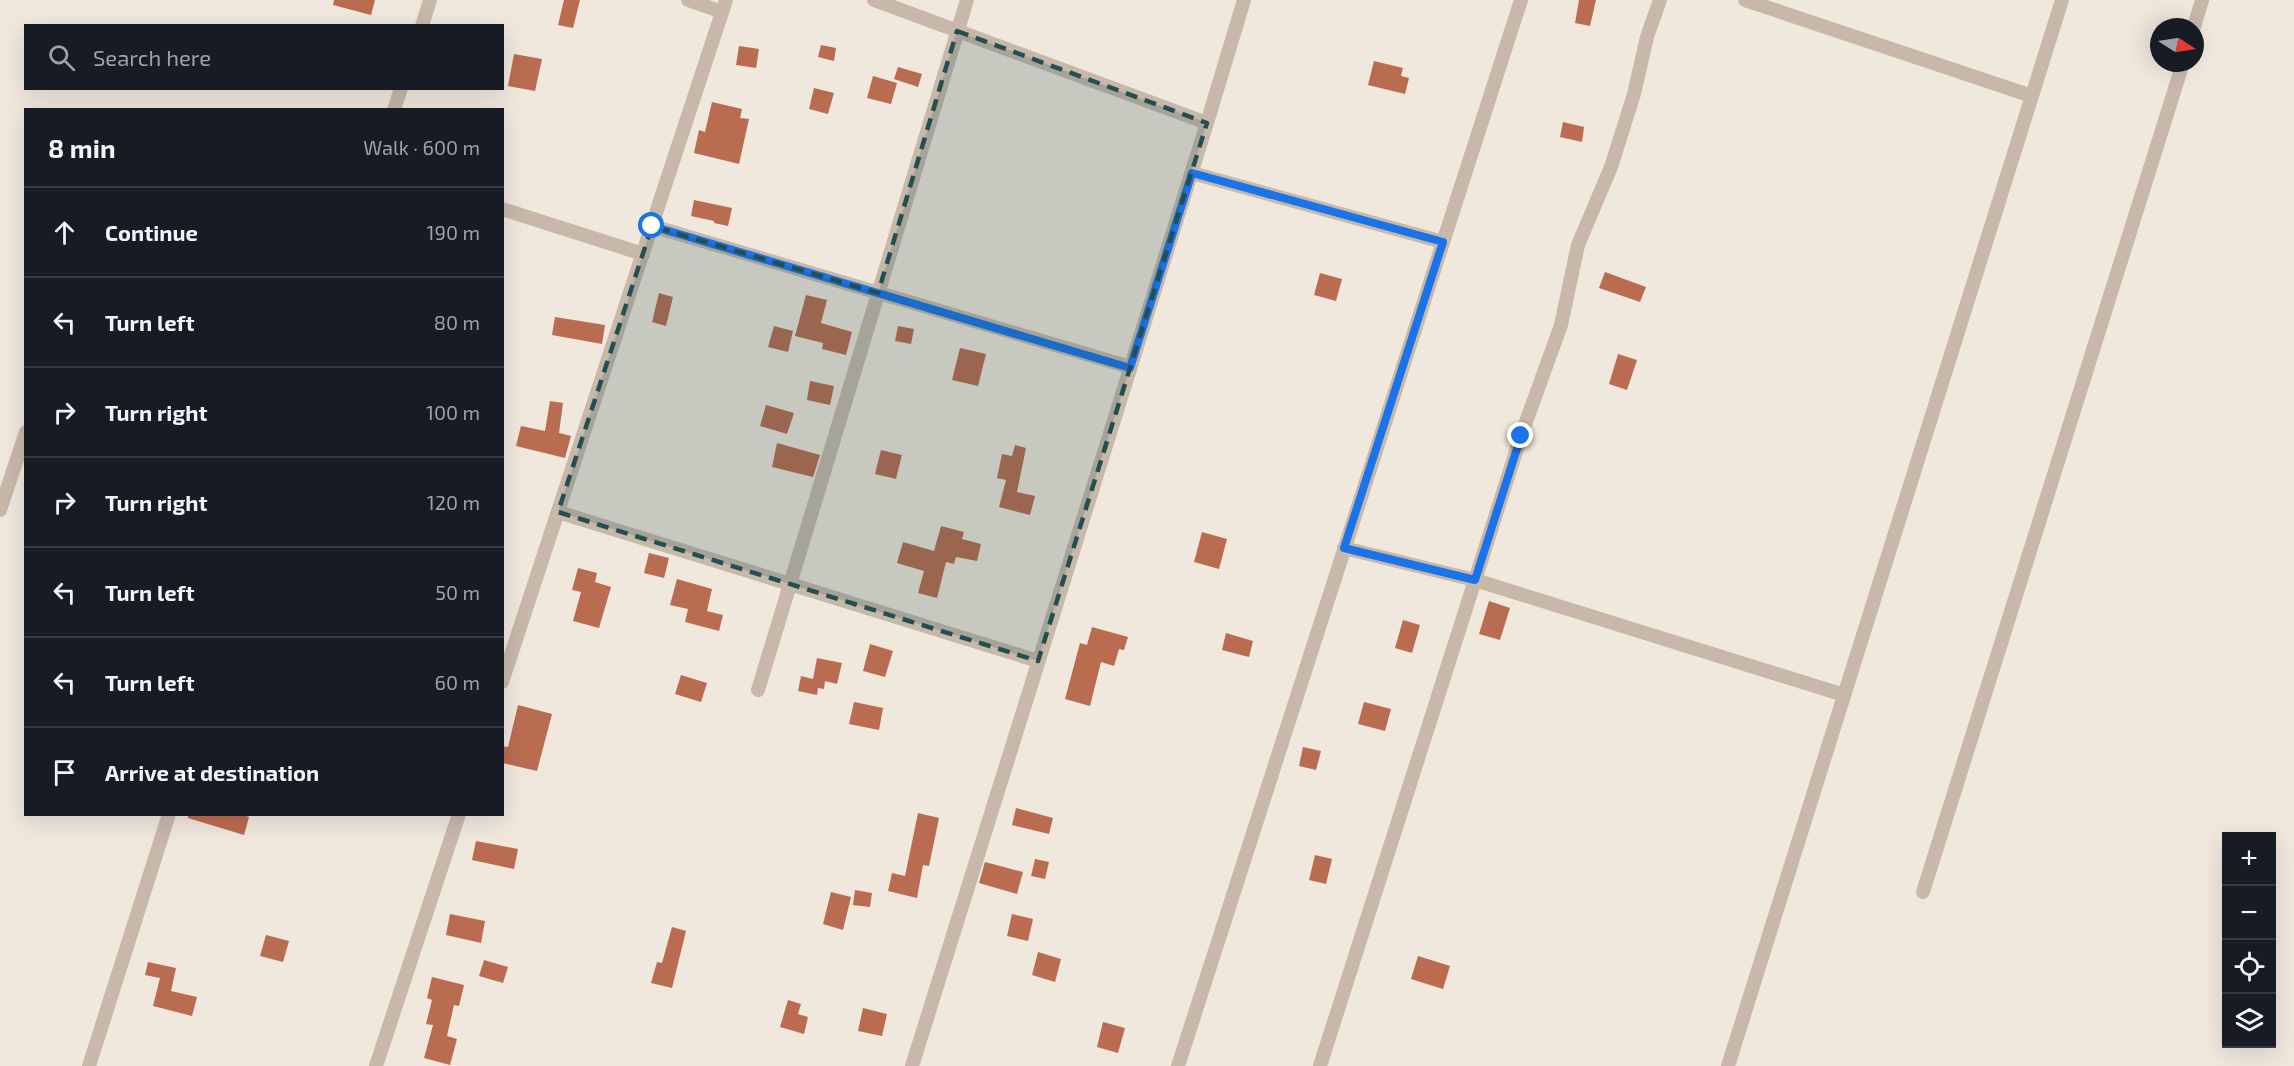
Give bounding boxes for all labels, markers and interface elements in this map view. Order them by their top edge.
north arrow [2150,18,2204,72]
search box [24,24,504,90]
icon: search [45,41,78,74]
text: Search here [93,44,211,70]
text: 8 min [48,132,116,163]
text: Walk · 600 m [363,135,480,159]
route start [638,212,664,238]
icon: ahead [48,216,81,249]
text: Continue [105,219,198,245]
text: 190 m [427,220,480,244]
icon: left [48,306,81,339]
text: Turn left [105,309,194,335]
text: 80 m [434,310,480,334]
icon: right [48,396,81,429]
text: Turn right [105,399,207,425]
text: 100 m [426,400,480,424]
route end [1507,422,1533,448]
icon: right [48,486,81,519]
text: Turn right [105,489,207,515]
text: 120 m [427,490,480,514]
icon: left [48,576,81,609]
text: Turn left [105,579,194,605]
text: 50 m [435,580,480,604]
icon: left [48,666,81,699]
text: Turn left [105,669,194,695]
text: 60 m [435,670,480,694]
icon: arrive [48,756,81,789]
text: Arrive at destination [105,759,319,785]
map controls [2222,832,2276,1048]
button: + [2222,832,2276,886]
button: − [2222,886,2276,940]
button: locate [2222,940,2276,994]
button: layers [2222,994,2276,1048]

